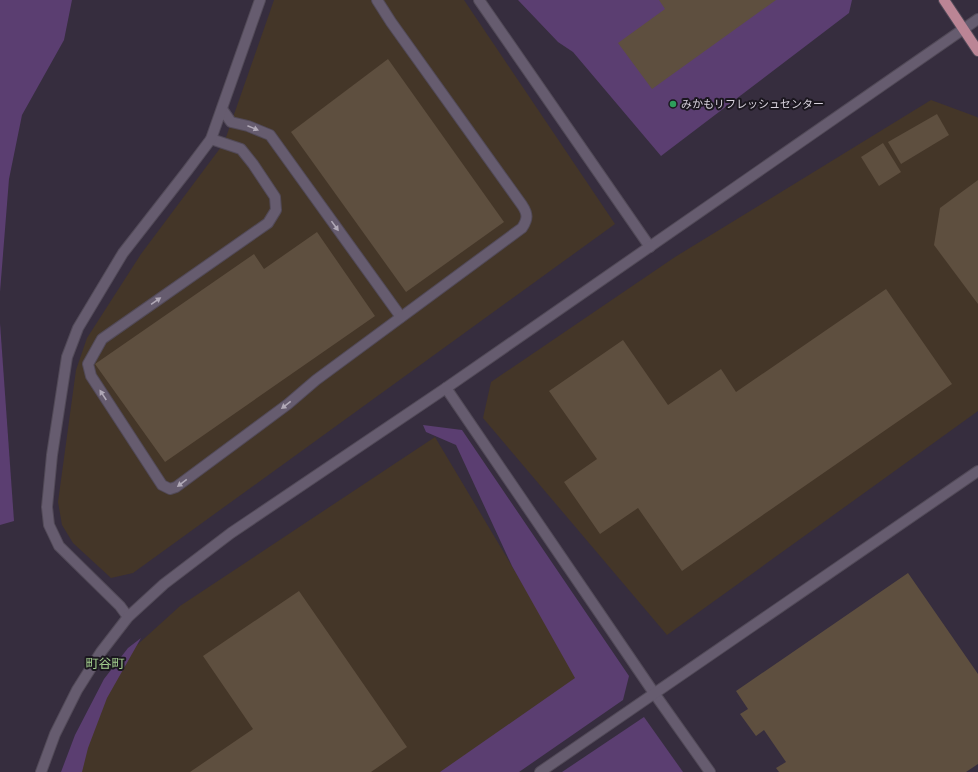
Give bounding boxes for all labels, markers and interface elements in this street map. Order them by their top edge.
place label: みかもリフレッシュセンター [681,97,824,111]
marker: みかもリフレッシュセンター [668,99,678,109]
one-way arrow [248,126,260,132]
one-way arrow [331,221,339,231]
one-way arrow [151,297,162,305]
one-way arrow [100,389,107,401]
one-way arrow [281,400,292,409]
one-way arrow [177,478,187,486]
district label: 町谷町 [85,655,125,671]

